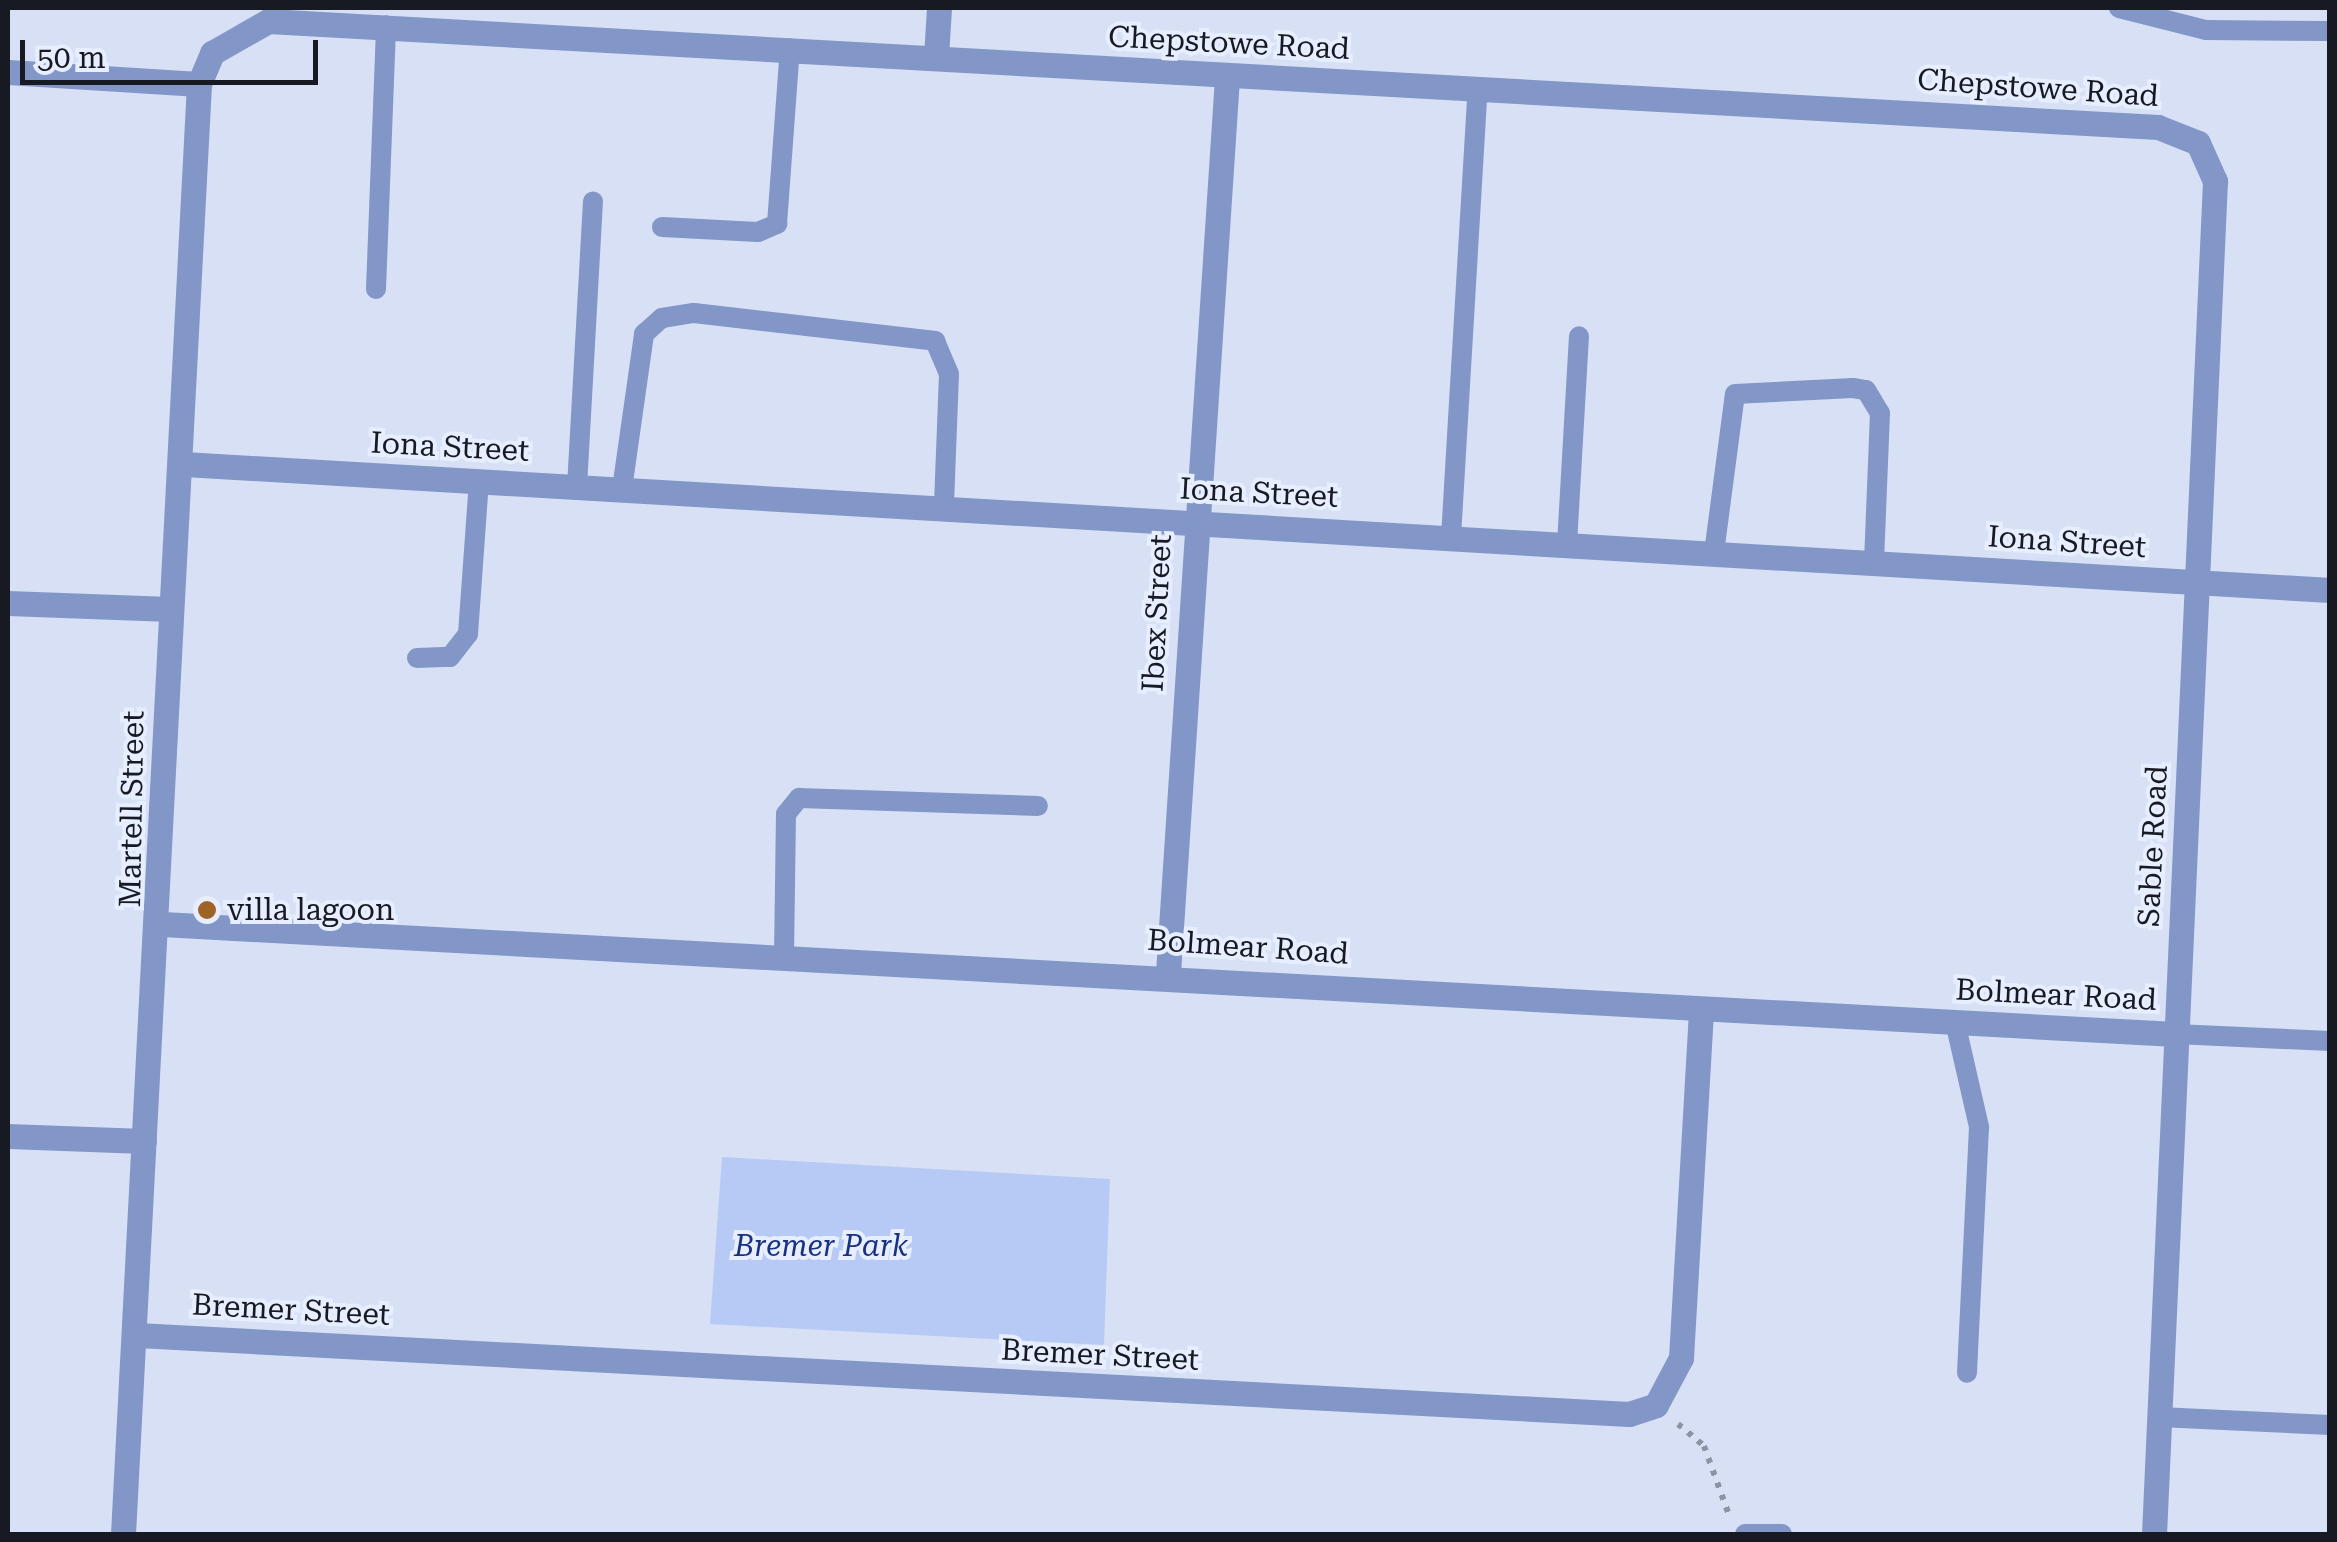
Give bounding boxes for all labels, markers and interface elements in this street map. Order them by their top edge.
street label: Chepstowe Road [1107,19,1351,67]
scale bar [25,20,322,82]
text: 50 m [37,40,106,75]
street label: Chepstowe Road [1916,62,2160,114]
street label: Iona Street [370,425,530,469]
street label: Iona Street [1179,471,1339,515]
street label: Iona Street [1987,519,2147,565]
street label: Ibex Street [1135,533,1179,693]
street label: Martell Street [112,710,152,908]
street label: Sable Road [2131,764,2175,928]
place label: villa lagoon [227,892,394,928]
marker: villa lagoon [196,899,218,921]
street label: Bolmear Road [1146,922,1350,972]
street label: Bolmear Road [1954,972,2158,1018]
park label: Bremer Park [734,1228,908,1264]
street label: Bremer Street [191,1287,391,1333]
street label: Bremer Street [1000,1332,1200,1378]

